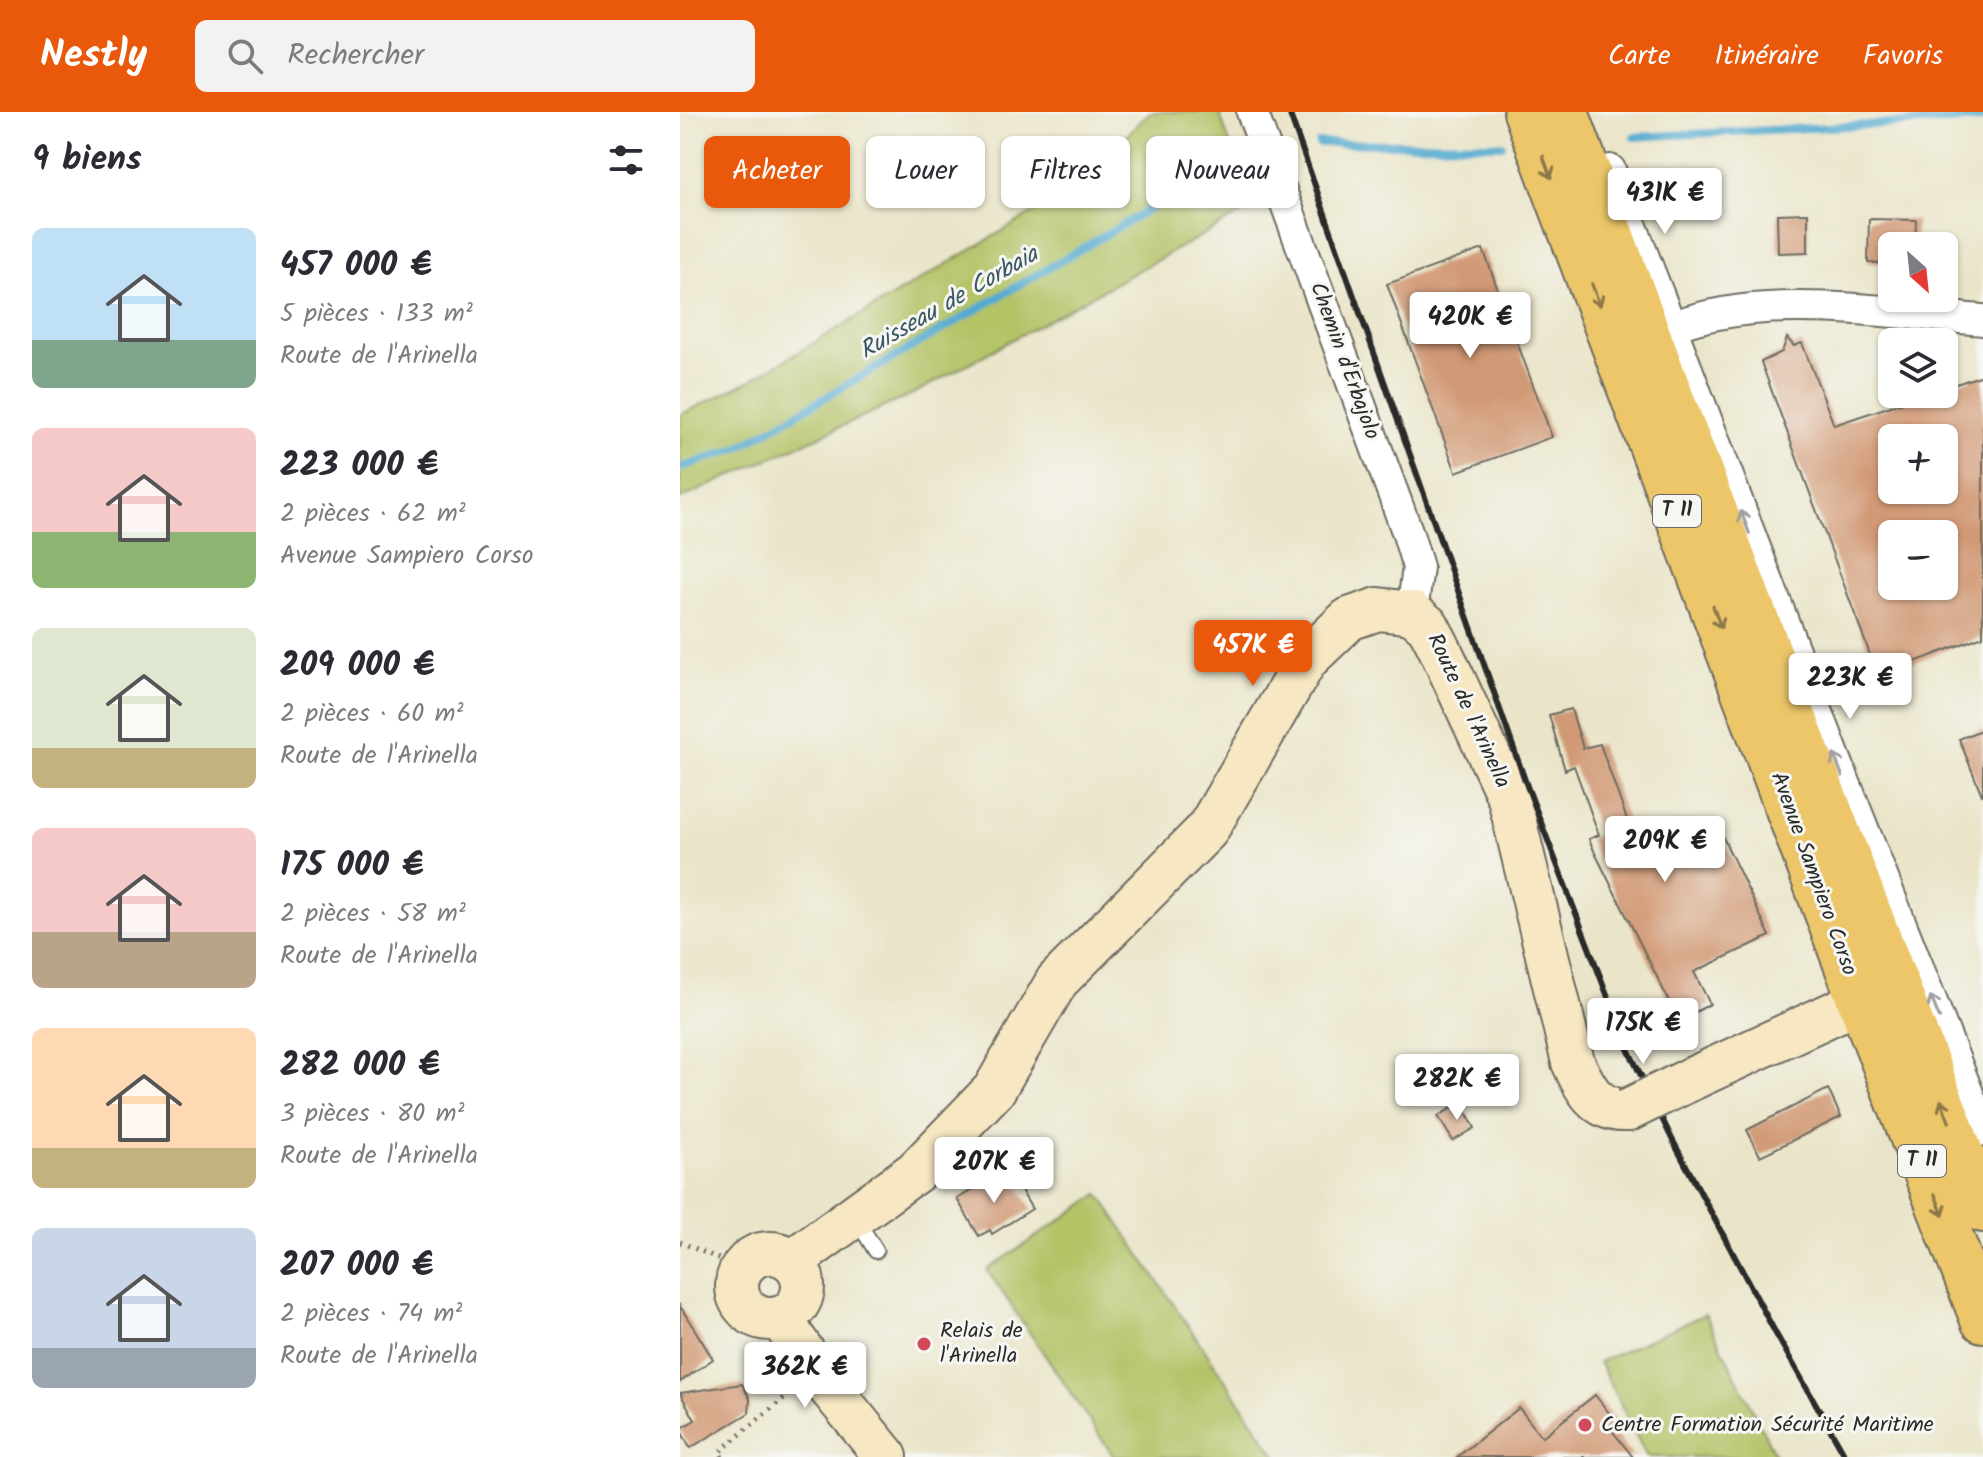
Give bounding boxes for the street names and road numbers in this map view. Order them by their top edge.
street label: Chemin d'Erbajolo [1299,277,1389,445]
road number: T 11 [1653,495,1701,527]
street label: Route de l'Arinella [1417,628,1519,794]
street label: Avenue Sampiero Corso [1760,767,1866,981]
road number: T 11 [1898,1145,1946,1177]

